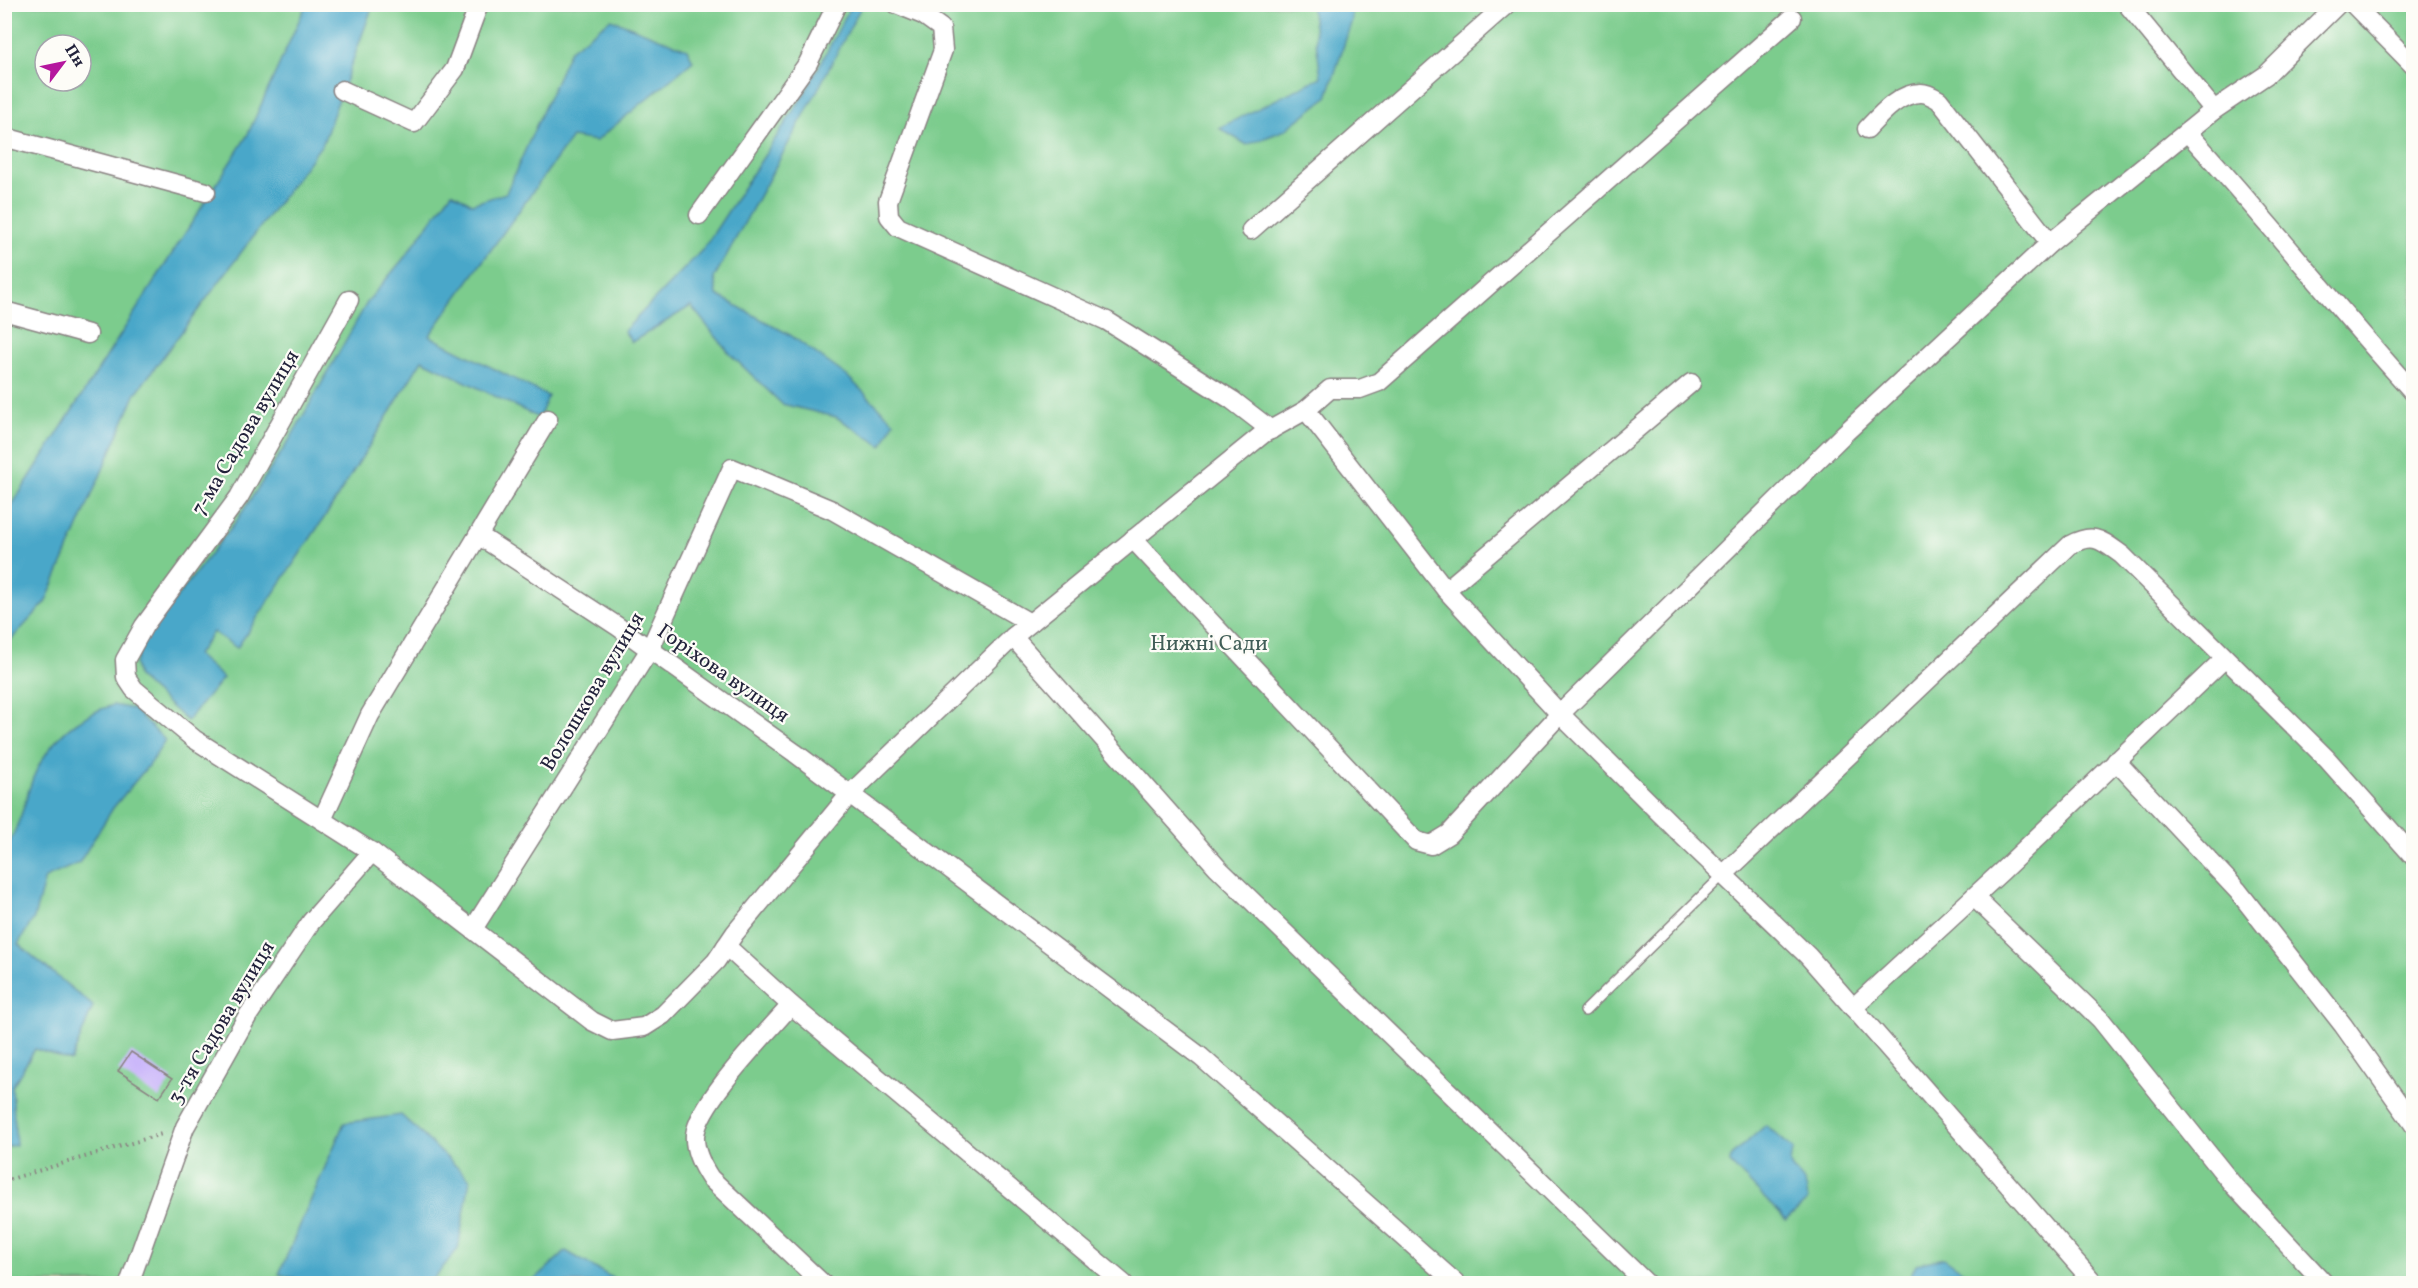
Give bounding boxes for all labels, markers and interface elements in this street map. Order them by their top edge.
north arrow [33,33,93,93]
text: Пн [59,41,89,72]
street label: 7-ма Садова вулиця [185,345,307,521]
street label: Волошкова вулиця [534,607,652,777]
street label: Горіхова вулиця [651,617,795,731]
park label: Нижні Сади [1150,630,1268,659]
street label: 3-тя Садова вулиця [162,936,282,1110]

